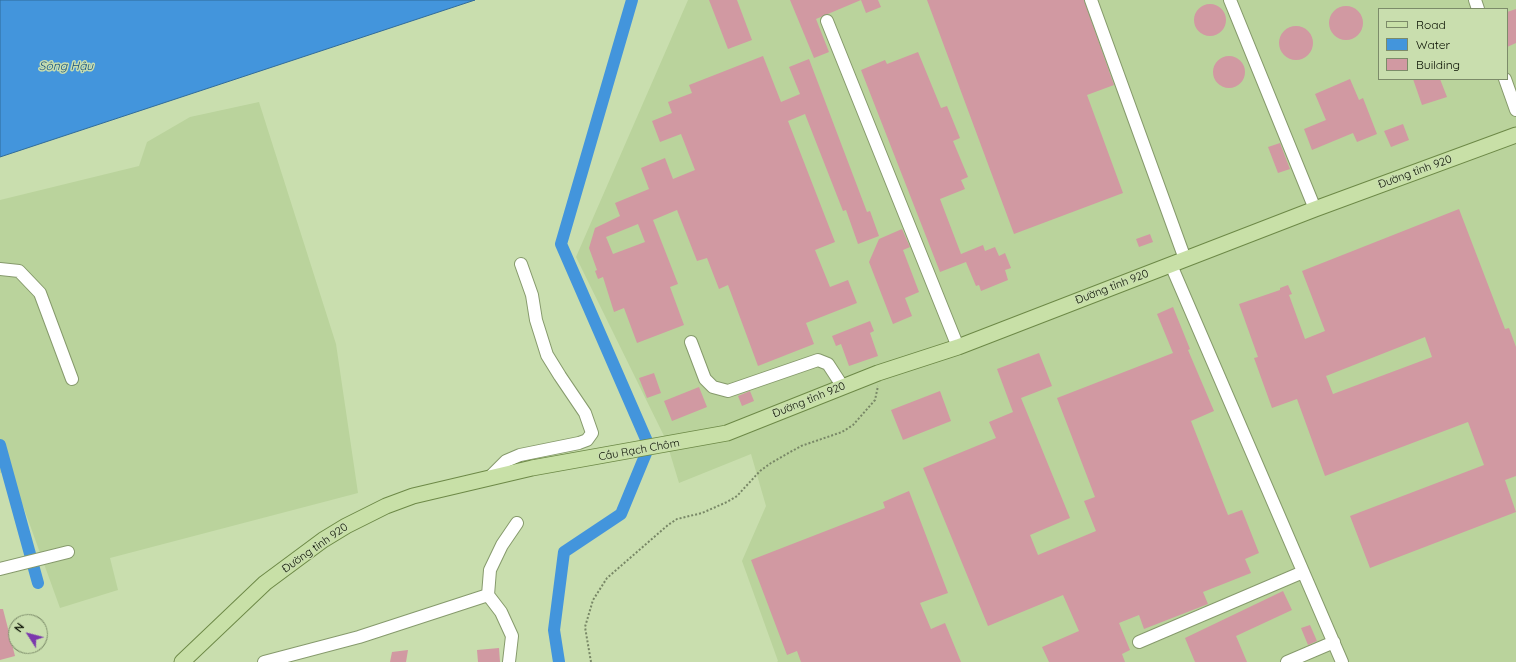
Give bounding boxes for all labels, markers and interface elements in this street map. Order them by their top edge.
legend [1378,8,1508,80]
text: Road [1416,17,1446,32]
text: Water [1416,37,1450,52]
text: Building [1416,57,1460,72]
water label: Sông Hậu [39,59,93,73]
street label: Đường tỉnh 920 [1376,153,1454,191]
street label: Đường tỉnh 920 [1073,267,1151,307]
street label: Đường tỉnh 920 [771,379,847,421]
street label: Cầu Rạch Chôm [597,436,681,464]
street label: Đường tỉnh 920 [279,520,351,576]
north arrow [8,614,48,654]
text: N [11,620,27,635]

